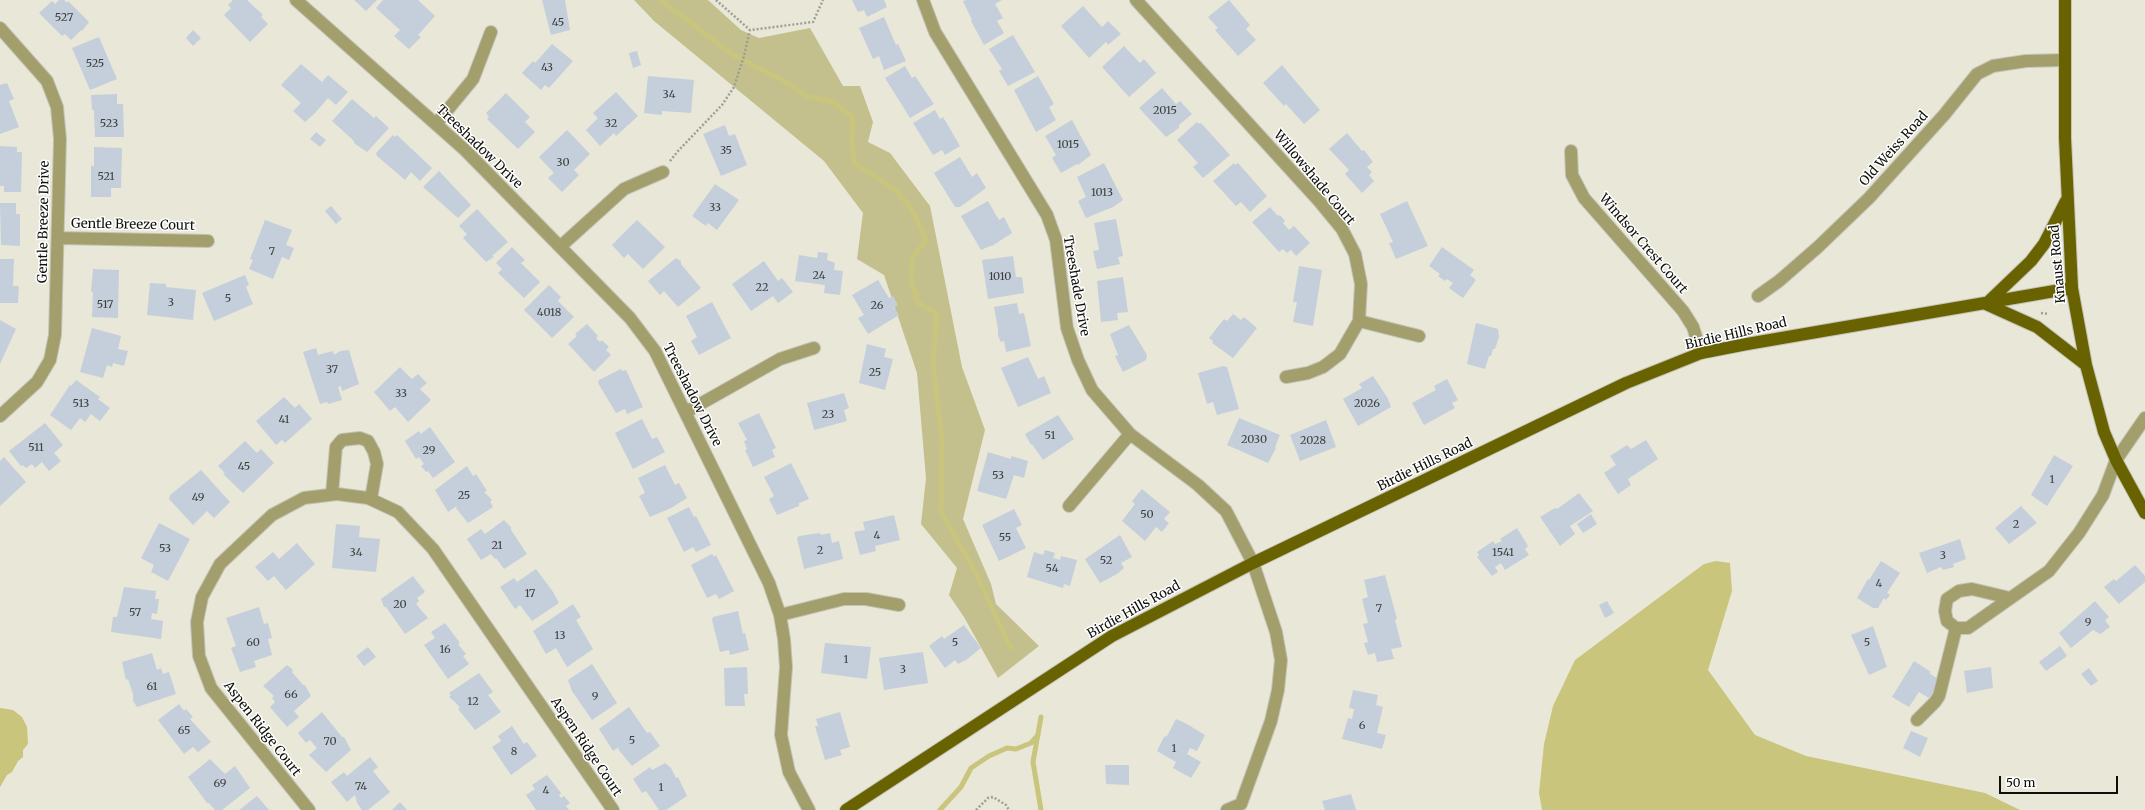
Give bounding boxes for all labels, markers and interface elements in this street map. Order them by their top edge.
house number: 527 [55,11,73,25]
house number: 45 [552,16,564,30]
house number: 525 [86,57,104,71]
house number: 43 [541,61,553,75]
house number: 34 [663,88,675,102]
street label: Treeshadow Drive [433,102,525,192]
house number: 2015 [1153,104,1177,118]
street label: Old Weiss Road [1856,109,1932,189]
house number: 523 [100,117,118,131]
house number: 32 [605,117,617,131]
street label: Willowshade Court [1270,128,1358,228]
house number: 1015 [1057,138,1079,152]
house number: 35 [720,144,732,158]
house number: 30 [556,156,570,170]
street label: Gentle Breeze Drive [35,161,53,283]
house number: 521 [97,170,115,184]
house number: 1013 [1091,186,1113,200]
street label: Windsor Crest Court [1596,191,1690,297]
house number: 33 [709,201,721,215]
street label: Gentle Breeze Court [71,216,195,234]
street label: Knaust Road [2047,224,2069,304]
street label: Treeshade Drive [1059,235,1093,337]
house number: 7 [269,245,275,259]
house number: 24 [813,269,825,283]
house number: 1010 [989,270,1011,284]
house number: 22 [756,281,768,295]
house number: 5 [225,292,231,306]
house number: 3 [168,296,174,310]
house number: 517 [97,298,113,312]
house number: 26 [871,299,883,313]
house number: 4018 [537,306,561,320]
street label: Birdie Hills Road [1684,315,1788,353]
street label: Treeshadow Drive [659,341,725,449]
house number: 37 [326,363,338,377]
house number: 25 [869,366,881,380]
house number: 33 [395,387,407,401]
house number: 513 [73,397,89,411]
house number: 2026 [1354,397,1380,411]
house number: 23 [822,408,834,422]
house number: 41 [279,413,289,427]
house number: 51 [1045,429,1055,443]
house number: 2030 [1241,433,1267,447]
house number: 2028 [1300,434,1326,448]
street label: Birdie Hills Road [1375,435,1475,495]
house number: 511 [28,441,44,455]
house number: 29 [423,444,435,458]
house number: 45 [238,460,250,474]
house number: 53 [992,469,1004,483]
house number: 1 [2050,473,2054,487]
house number: 25 [458,489,470,503]
house number: 49 [192,491,204,505]
house number: 50 [1140,508,1154,522]
house number: 2 [2013,518,2019,532]
house number: 4 [874,529,880,543]
house number: 55 [999,531,1011,545]
house number: 21 [491,539,503,553]
house number: 53 [159,542,171,556]
house number: 2 [817,544,823,558]
house number: 34 [350,546,362,560]
house number: 1541 [1492,546,1514,560]
house number: 3 [1940,549,1946,563]
house number: 52 [1100,554,1112,568]
house number: 54 [1046,562,1058,576]
house number: 4 [1876,577,1882,591]
street label: Birdie Hills Road [1085,578,1183,642]
house number: 17 [525,587,535,601]
house number: 20 [393,598,407,612]
house number: 7 [1376,602,1382,616]
house number: 57 [129,606,141,620]
house number: 9 [2085,616,2091,630]
house number: 13 [555,629,565,643]
house number: 60 [246,636,260,650]
house number: 5 [952,636,958,650]
house number: 5 [1864,636,1870,650]
house number: 16 [439,643,451,657]
house number: 1 [844,653,848,667]
house number: 3 [900,663,906,677]
street label: Aspen Ridge Court [220,679,304,779]
house number: 61 [147,680,157,694]
house number: 66 [284,688,298,702]
house number: 9 [592,690,598,704]
house number: 12 [467,695,479,709]
street label: Aspen Ridge Court [547,695,625,799]
house number: 6 [1359,719,1365,733]
house number: 65 [178,724,190,738]
house number: 5 [629,734,635,748]
house number: 70 [323,735,337,749]
house number: 1 [1172,742,1176,756]
house number: 8 [511,745,517,759]
scale bar [2001,768,2120,794]
text: 50 m [2006,775,2035,790]
house number: 69 [213,777,227,791]
house number: 74 [355,780,367,794]
house number: 1 [659,781,663,795]
house number: 4 [543,784,549,798]

